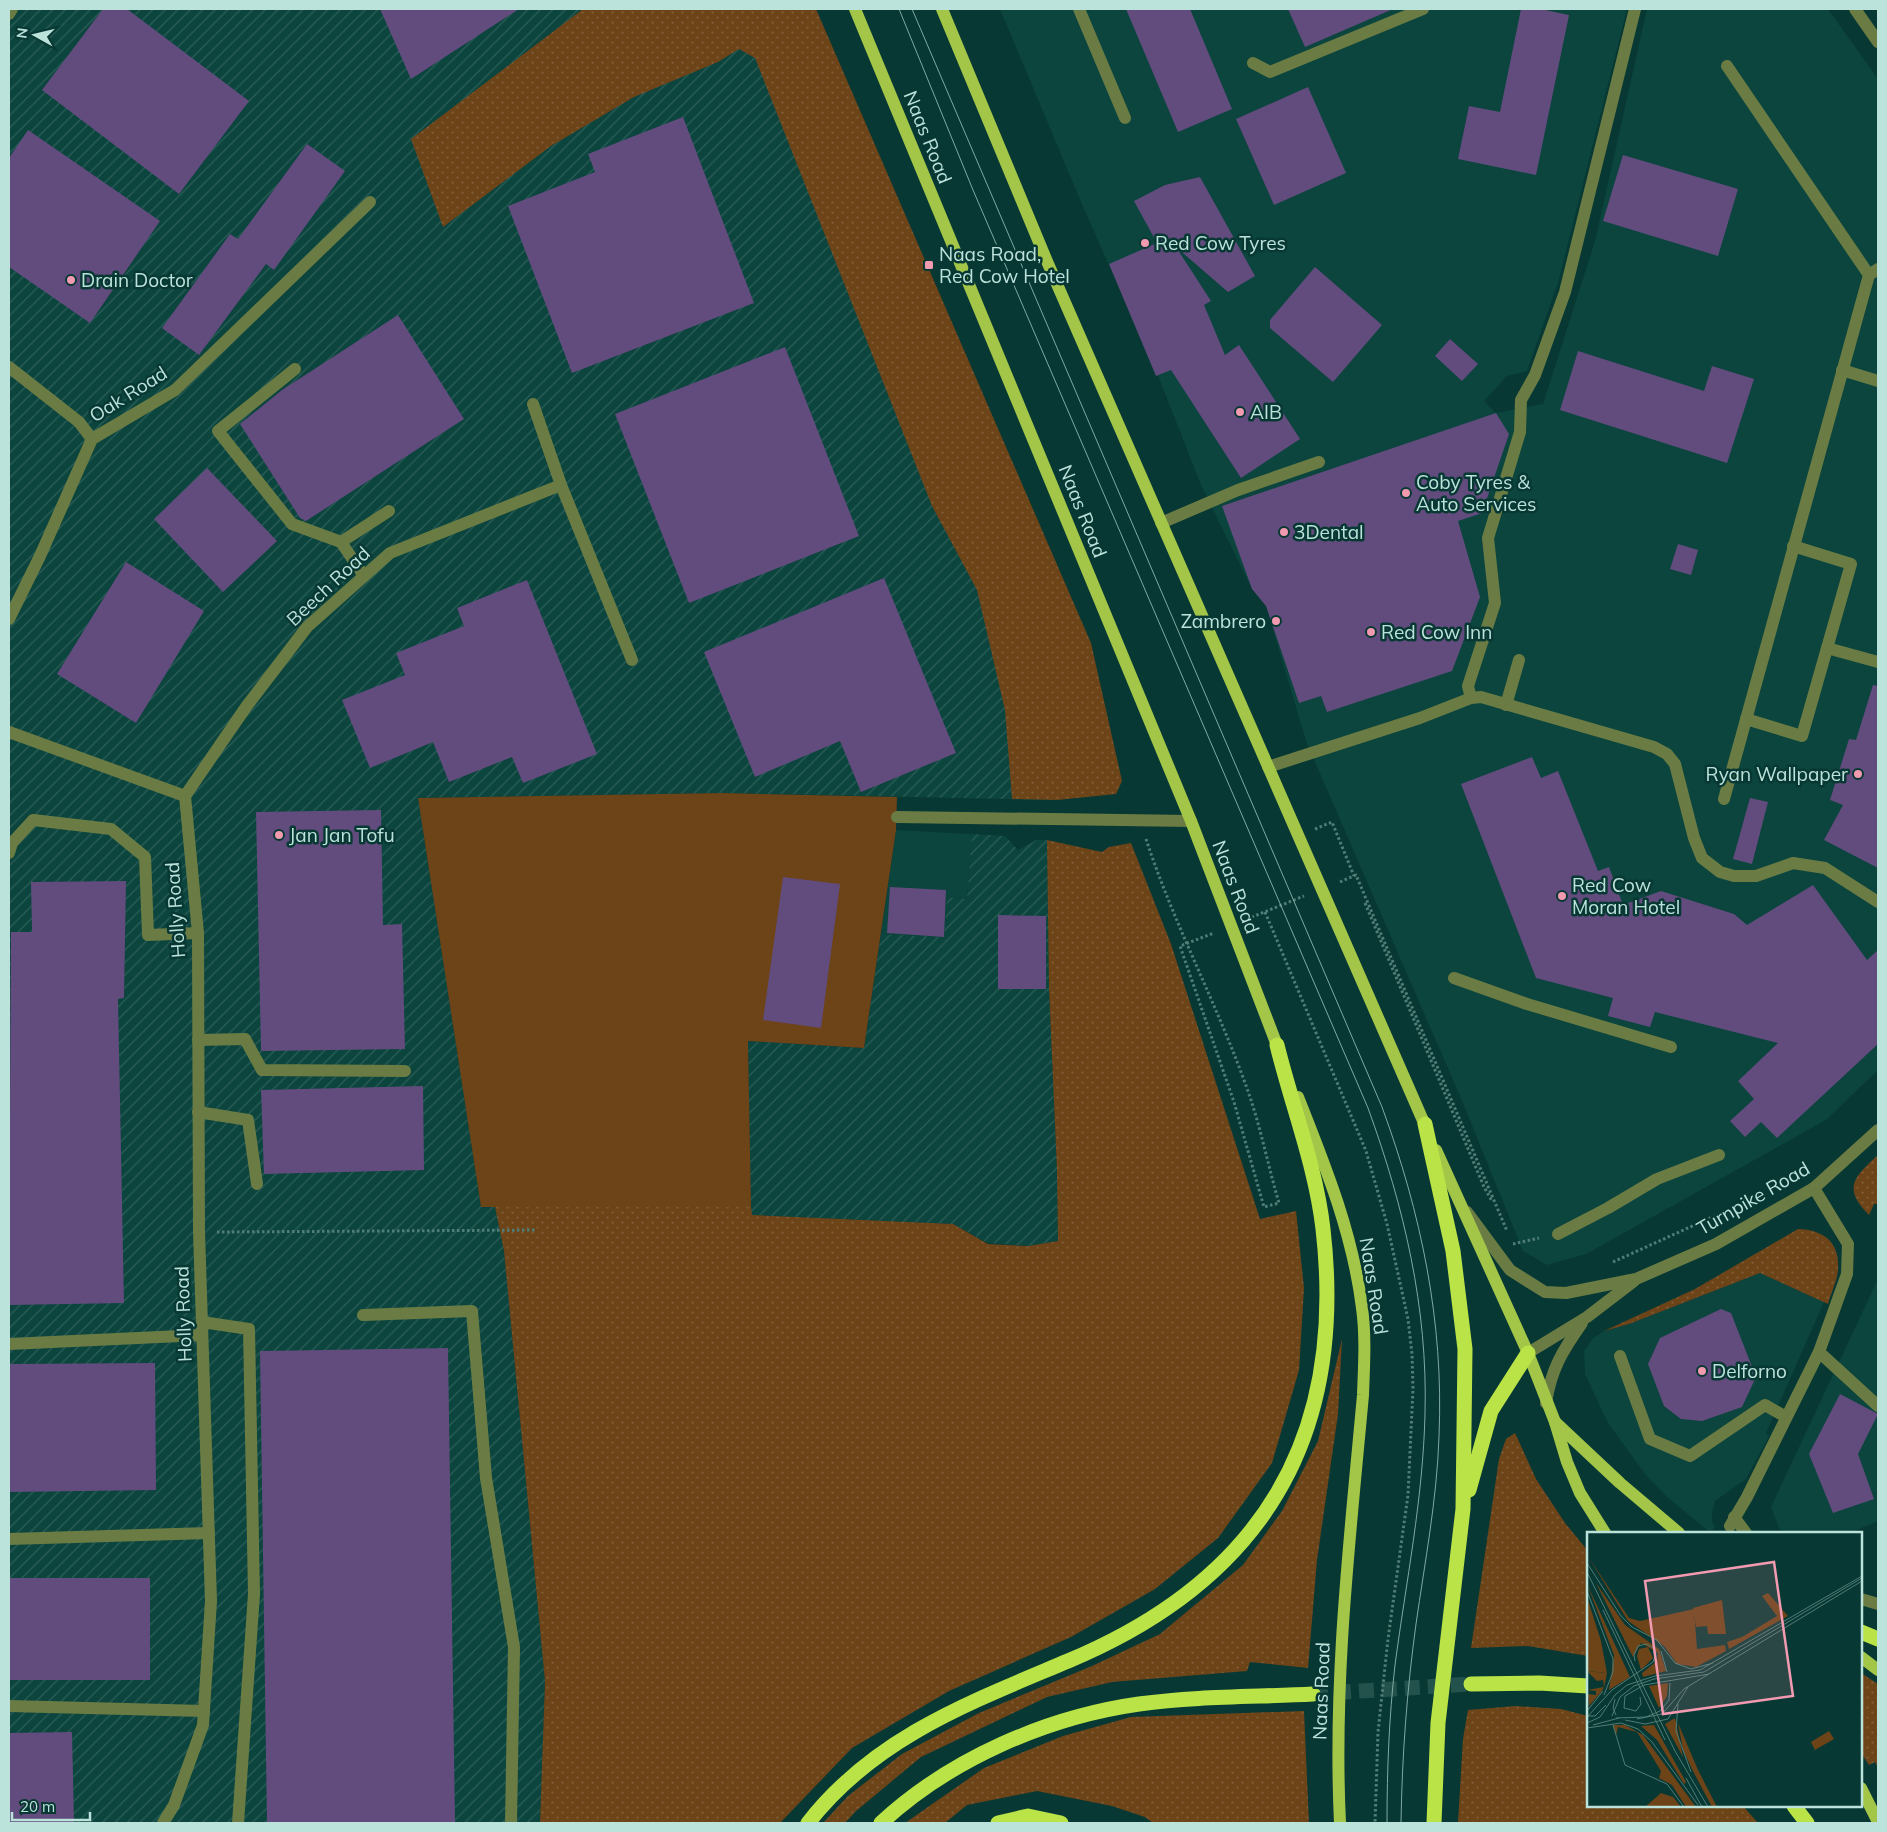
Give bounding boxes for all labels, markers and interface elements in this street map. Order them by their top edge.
north arrow [10,10,60,60]
text: N [12,27,32,40]
street label: Naas Road [899,87,957,187]
place label: Red Cow Tyres [1155,231,1286,255]
marker: Red Cow Tyres [1139,237,1151,249]
place label: Naas Road, Red Cow Hotel [939,242,1070,288]
marker: Naas Road, Red Cow Hotel [923,259,935,271]
place label: Drain Doctor [81,268,193,292]
marker: Drain Doctor [65,274,77,286]
street label: Oak Road [85,361,171,427]
place label: AIB [1250,400,1282,424]
marker: AIB [1234,406,1246,418]
street label: Naas Road [1054,461,1112,561]
place label: Coby Tyres & Auto Services [1416,470,1537,516]
marker: Coby Tyres & Auto Services [1400,487,1412,499]
place label: 3Dental [1294,520,1364,544]
marker: 3Dental [1278,526,1290,538]
street label: Beech Road [281,541,375,631]
place label: Zambrero [1181,609,1266,633]
marker: Zambrero [1270,615,1282,627]
place label: Red Cow Inn [1381,620,1492,644]
marker: Red Cow Inn [1365,626,1377,638]
place label: Ryan Wallpaper [1706,762,1848,786]
marker: Ryan Wallpaper [1852,768,1864,780]
place label: Jan Jan Tofu [289,823,395,847]
marker: Jan Jan Tofu [273,829,285,841]
street label: Naas Road [1207,837,1265,937]
street label: Holly Road [160,861,190,959]
place label: Red Cow Moran Hotel [1572,873,1680,919]
marker: Red Cow Moran Hotel [1556,890,1568,902]
street label: Turnpike Road [1692,1156,1814,1240]
street label: Naas Road [1354,1236,1394,1336]
street label: Holly Road [169,1266,197,1362]
place label: Delforno [1712,1359,1787,1383]
marker: Delforno [1696,1365,1708,1377]
inset map [1587,1532,1862,1807]
street label: Naas Road [1307,1642,1335,1740]
scale bar [12,1790,90,1822]
text: 20 m [20,1797,55,1816]

